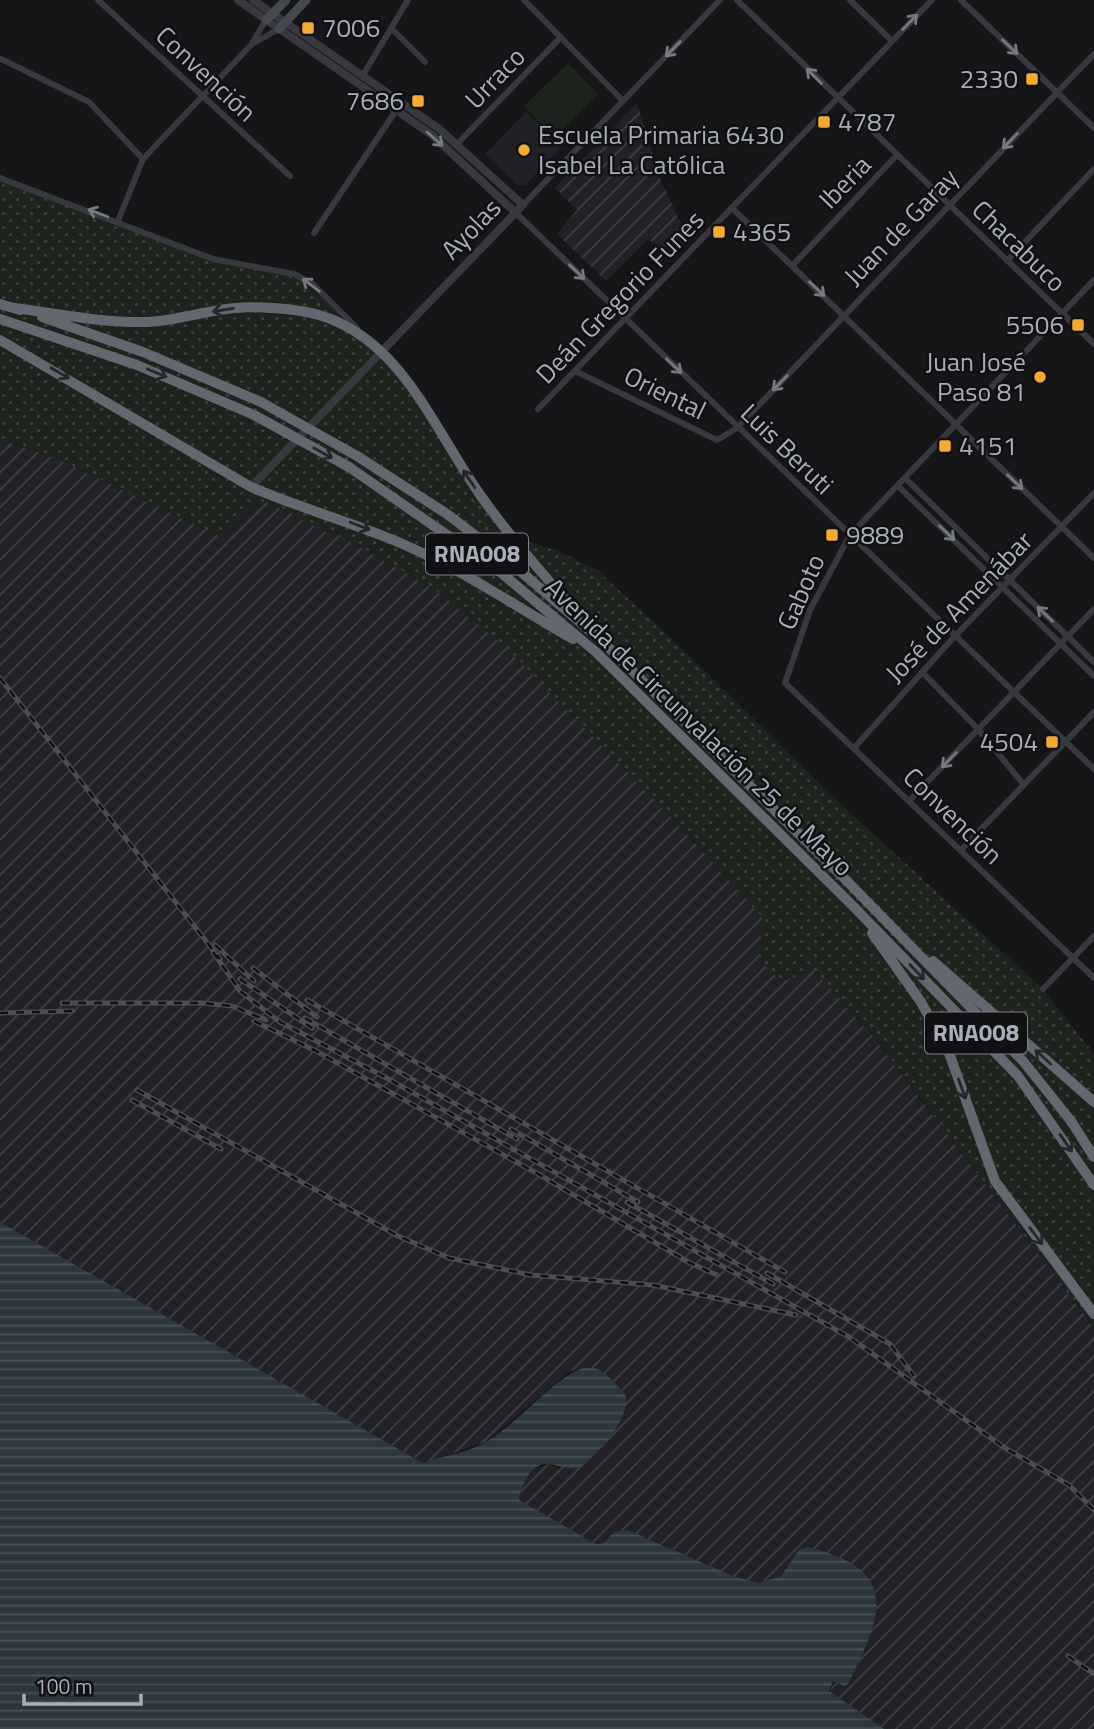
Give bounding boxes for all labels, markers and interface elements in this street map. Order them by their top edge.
place label: 7006 [322,8,380,47]
one-way arrow [902,14,919,31]
street label: Convención [147,17,266,131]
marker: 7006 [300,20,316,36]
street label: Urraco [455,38,534,117]
one-way arrow [1001,39,1018,56]
one-way arrow [665,40,682,57]
place label: 2330 [960,59,1018,98]
one-way arrow [806,68,823,85]
marker: 2330 [1024,71,1040,87]
place label: 7686 [346,81,404,120]
marker: 7686 [410,93,426,109]
place label: 4787 [838,102,896,141]
marker: 4787 [816,114,832,130]
place label: Escuela Primaria 6430 Isabel La Católica [538,115,784,184]
one-way arrow [426,131,444,147]
one-way arrow [1001,133,1018,150]
marker: Escuela Primaria 6430 Isabel La Católica [516,142,532,158]
street label: Iberia [809,146,880,217]
street label: Juan de Garay [834,159,967,294]
street label: Ayolas [432,189,510,268]
street label: Chacabuco [963,191,1075,301]
street label: Deán Gregorio Funes [526,201,713,392]
one-way arrow [87,205,109,218]
place label: 4365 [733,212,791,251]
marker: 4365 [711,224,727,240]
one-way arrow [569,263,586,280]
one-way arrow [302,278,321,293]
one-way arrow [808,281,825,298]
one-way arrow [212,304,235,317]
place label: 5506 [1006,305,1064,344]
marker: 5506 [1070,317,1086,333]
place label: Juan José Paso 81 [926,342,1026,411]
street label: Oriental [618,356,713,429]
one-way arrow [665,358,682,375]
one-way arrow [49,366,69,380]
one-way arrow [146,368,167,381]
marker: Juan José Paso 81 [1032,369,1048,385]
one-way arrow [771,374,788,391]
street label: Luis Beruti [732,394,843,503]
place label: 4151 [959,426,1017,465]
marker: 4151 [937,438,953,454]
one-way arrow [312,446,332,460]
one-way arrow [462,470,476,489]
one-way arrow [1007,473,1024,490]
place label: 9889 [846,515,904,554]
one-way arrow [349,521,370,534]
street label: José de Amenábar [876,522,1041,691]
one-way arrow [938,525,955,542]
marker: 9889 [824,527,840,543]
road number: RNA008 [426,534,528,574]
street label: Gaboto [767,548,834,636]
street label: Avenida de Circunvalación 25 de Mayo [536,568,862,885]
one-way arrow [1037,606,1054,623]
place label: 4504 [980,722,1038,761]
marker: 4504 [1044,734,1060,750]
one-way arrow [941,750,958,768]
street label: Convención [895,758,1012,873]
one-way arrow [908,963,925,980]
road number: RNA008 [925,1013,1027,1054]
one-way arrow [1035,1048,1052,1065]
one-way arrow [957,1078,969,1100]
one-way arrow [1058,1133,1073,1152]
one-way arrow [1028,1226,1043,1245]
scale bar [24,1662,142,1706]
text: 100 m [35,1670,92,1702]

